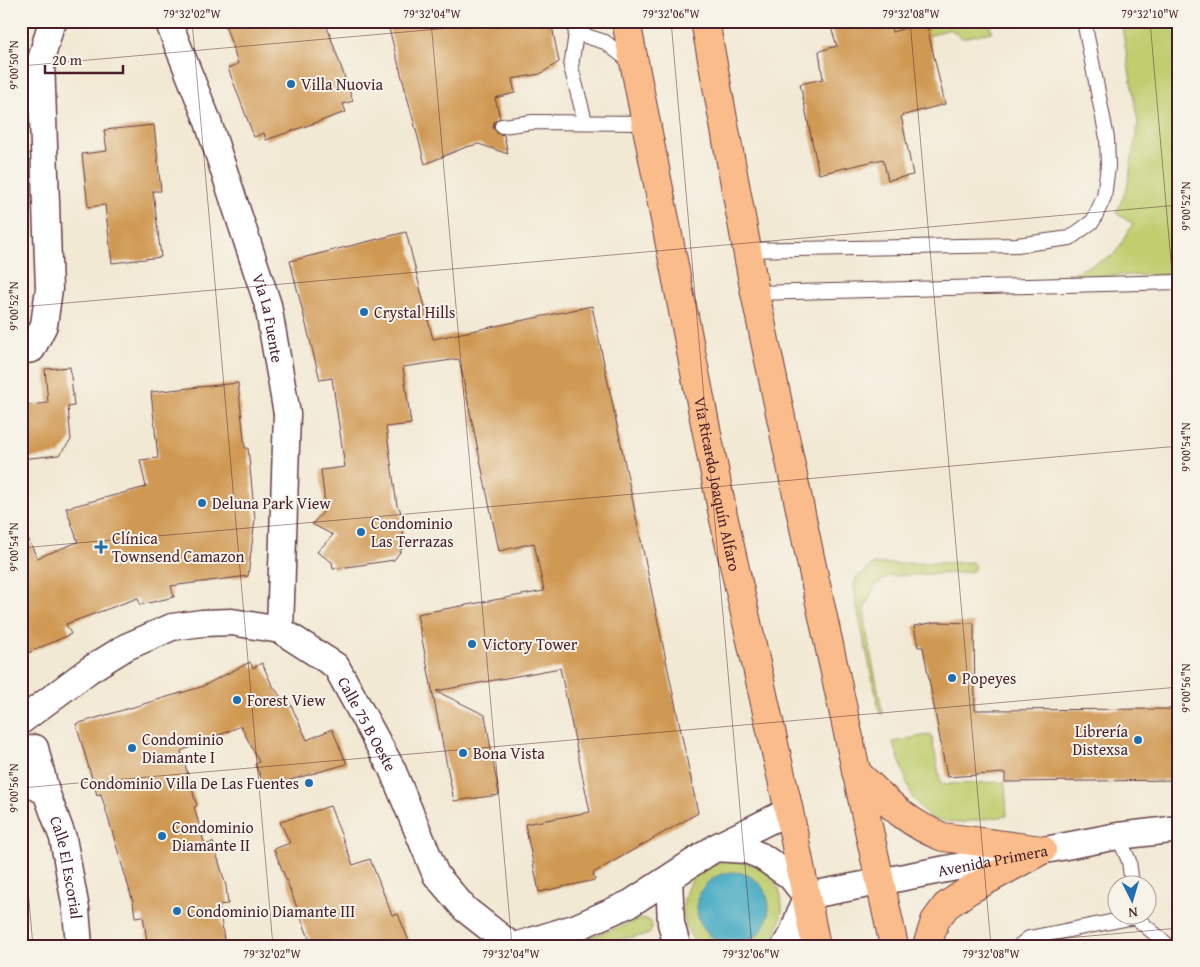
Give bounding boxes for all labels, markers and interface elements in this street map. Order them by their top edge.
text: 79°32'02"W [163,5,222,22]
text: 79°32'04"W [403,5,462,22]
text: 79°32'06"W [642,5,701,22]
text: 79°32'08"W [882,5,941,22]
text: 79°32'10"W [1121,5,1180,22]
text: 9°00'50"N [5,40,22,90]
scale bar [45,42,122,74]
text: 20 m [52,49,83,70]
place label: Villa Nuovia [301,72,383,96]
marker: Villa Nuovia [285,78,297,90]
text: 9°00'52"N [1177,181,1194,231]
street label: Via La Fuente [246,270,290,365]
text: 9°00'52"N [5,281,22,331]
place label: Crystal Hills [374,300,455,324]
marker: Crystal Hills [358,306,370,318]
street label: Vía Ricardo Joaquín Alfaro [688,395,747,574]
text: 9°00'54"N [1177,422,1194,472]
place label: Deluna Park View [212,491,331,515]
marker: Deluna Park View [196,497,208,509]
place label: Condominio Las Terrazas [371,511,454,553]
text: 9°00'54"N [5,522,22,572]
place label: Clínica Townsend Camazon [112,526,245,568]
marker: Condominio Las Terrazas [355,526,367,538]
marker: Clínica Townsend Camazon [94,540,108,554]
place label: Victory Tower [482,632,578,656]
marker: Victory Tower [466,638,478,650]
text: 9°00'56"N [1177,663,1194,713]
place label: Popeyes [962,666,1016,690]
street label: Calle 75 B Oeste [332,672,403,775]
marker: Popeyes [946,672,958,684]
place label: Forest View [247,688,326,712]
marker: Forest View [231,694,243,706]
place label: Librería Distexsa [1072,719,1128,761]
place label: Condominio Diamante I [142,727,224,769]
marker: Librería Distexsa [1132,734,1144,746]
place label: Bona Vista [473,741,545,765]
marker: Condominio Diamante I [126,742,138,754]
marker: Bona Vista [457,747,469,759]
text: 9°00'56"N [5,763,22,813]
place label: Condominio Villa De Las Fuentes [80,771,299,795]
marker: Condominio Villa De Las Fuentes [303,777,315,789]
street label: Calle El Escorial [44,812,89,921]
place label: Condominio Diamante II [172,815,254,857]
marker: Condominio Diamante II [156,830,168,842]
street label: Avenida Primera [936,838,1050,882]
north arrow [1108,874,1158,924]
place label: Condominio Diamante III [187,899,355,923]
text: N [1127,903,1139,923]
marker: Condominio Diamante III [171,905,183,917]
text: 79°32'02"W [243,945,302,962]
text: 79°32'04"W [482,945,541,962]
text: 79°32'06"W [722,945,781,962]
text: 79°32'08"W [962,945,1021,962]

